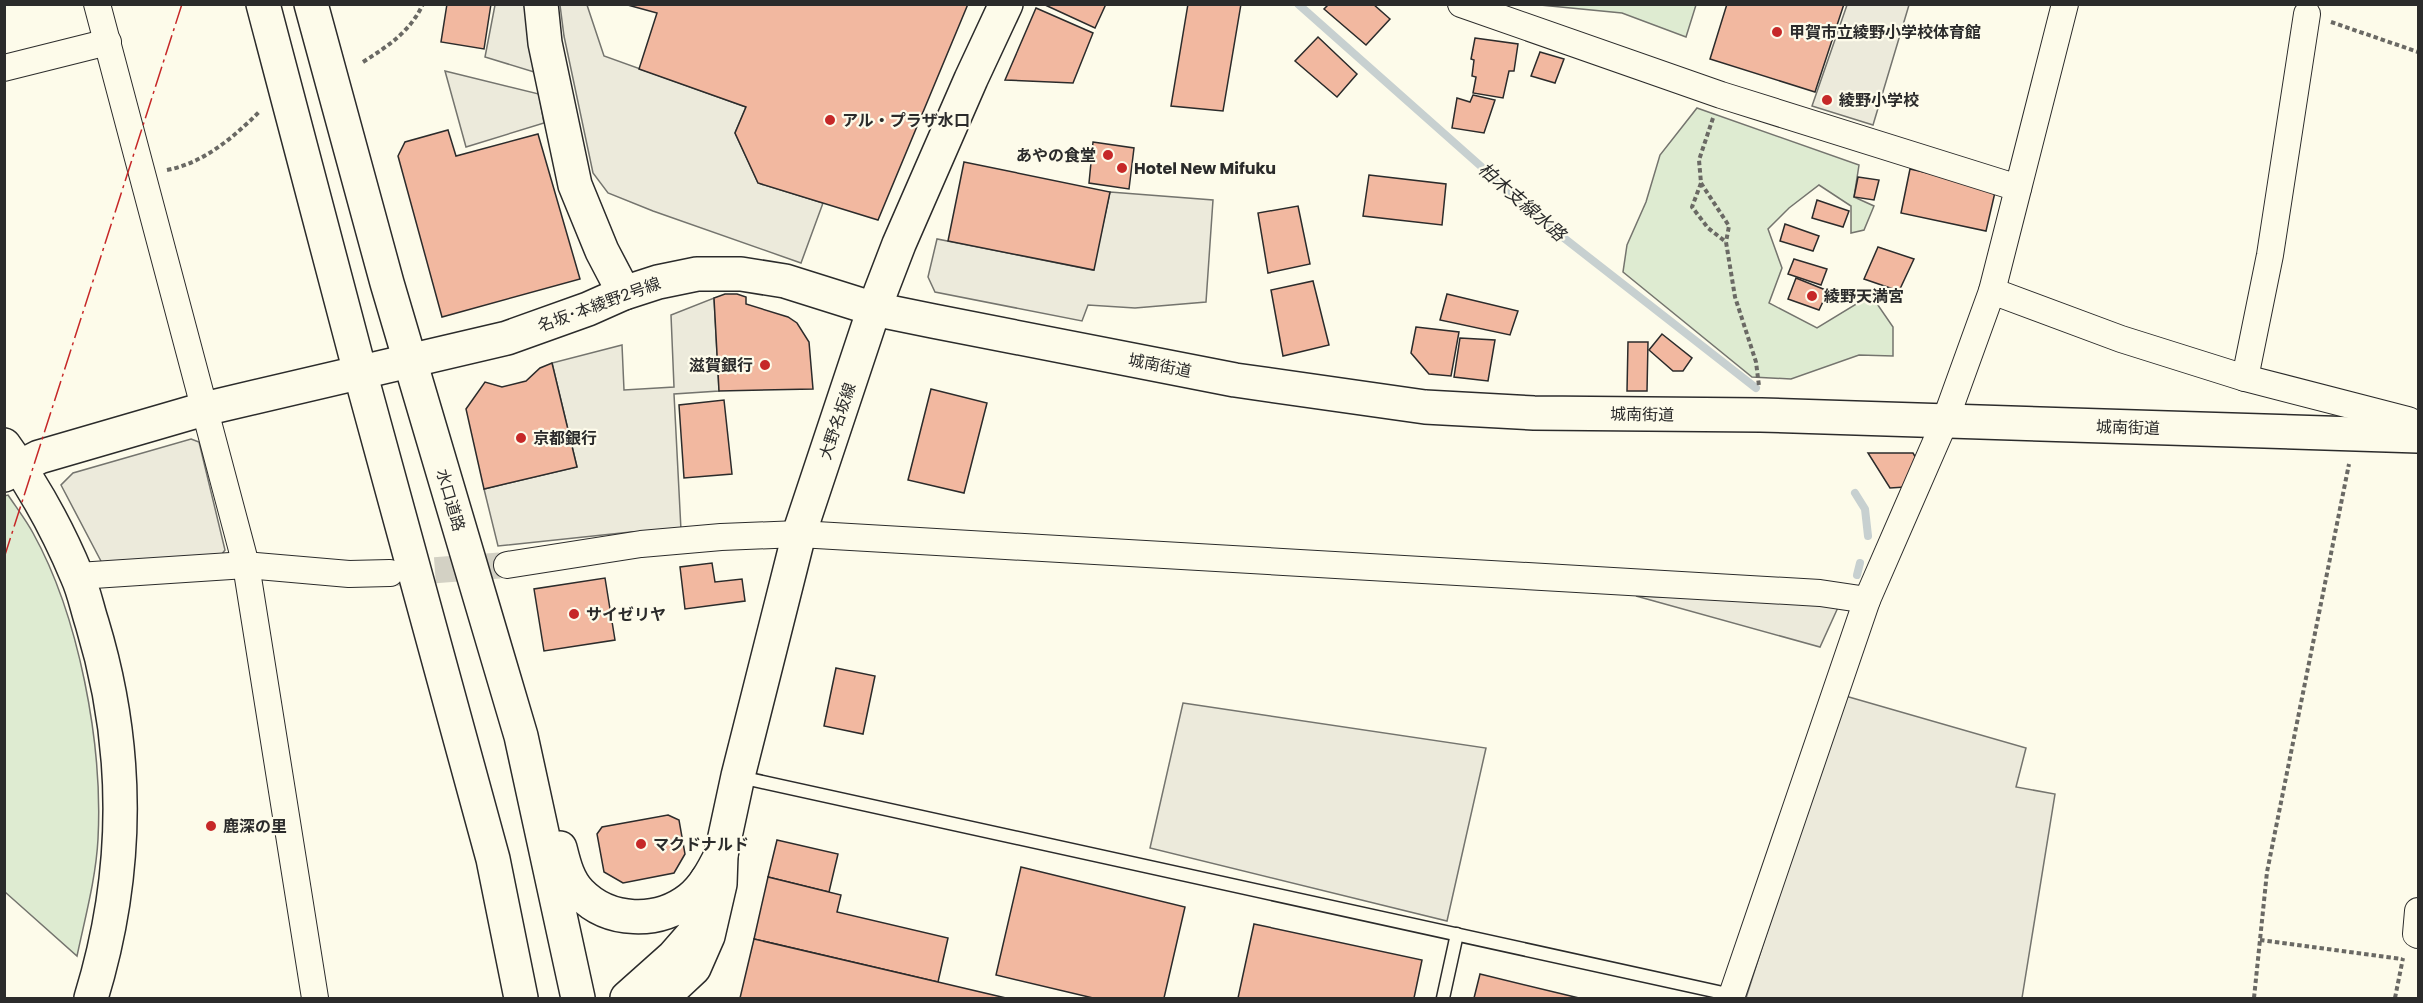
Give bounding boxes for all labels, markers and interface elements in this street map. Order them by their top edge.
place label: 甲賀市立綾野小学校体育館 [1789,21,1981,44]
marker: 甲賀市立綾野小学校体育館 [1770,25,1784,39]
place label: 綾野小学校 [1839,89,1919,112]
marker: 綾野小学校 [1820,93,1834,107]
place label: アル・プラザ水口 [842,109,970,132]
marker: アル・プラザ水口 [823,113,837,127]
place label: あやの食堂 [1016,144,1096,167]
marker: あやの食堂 [1101,148,1115,162]
place label: Hotel New Mifuku [1134,157,1276,180]
water label: 柏木支線水路 [1473,157,1573,248]
marker: Hotel New Mifuku [1115,161,1129,175]
street label: 名坂･本綾野2号線 [535,272,664,337]
place label: 綾野天満宮 [1824,285,1904,308]
marker: 綾野天満宮 [1805,289,1819,303]
street label: 城南街道 [1126,348,1194,383]
place label: 滋賀銀行 [689,354,753,377]
marker: 滋賀銀行 [758,358,772,372]
street label: 大野名坂線 [814,380,861,463]
street label: 城南街道 [1610,402,1674,427]
street label: 城南街道 [2096,415,2160,440]
place label: 京都銀行 [533,427,597,450]
marker: 京都銀行 [514,431,528,445]
street label: 水口道路 [431,466,470,534]
place label: サイゼリヤ [586,603,666,626]
marker: サイゼリヤ [567,607,581,621]
place label: 鹿深の里 [223,815,287,838]
marker: 鹿深の里 [204,819,218,833]
place label: マクドナルド [653,833,749,856]
marker: マクドナルド [634,837,648,851]

